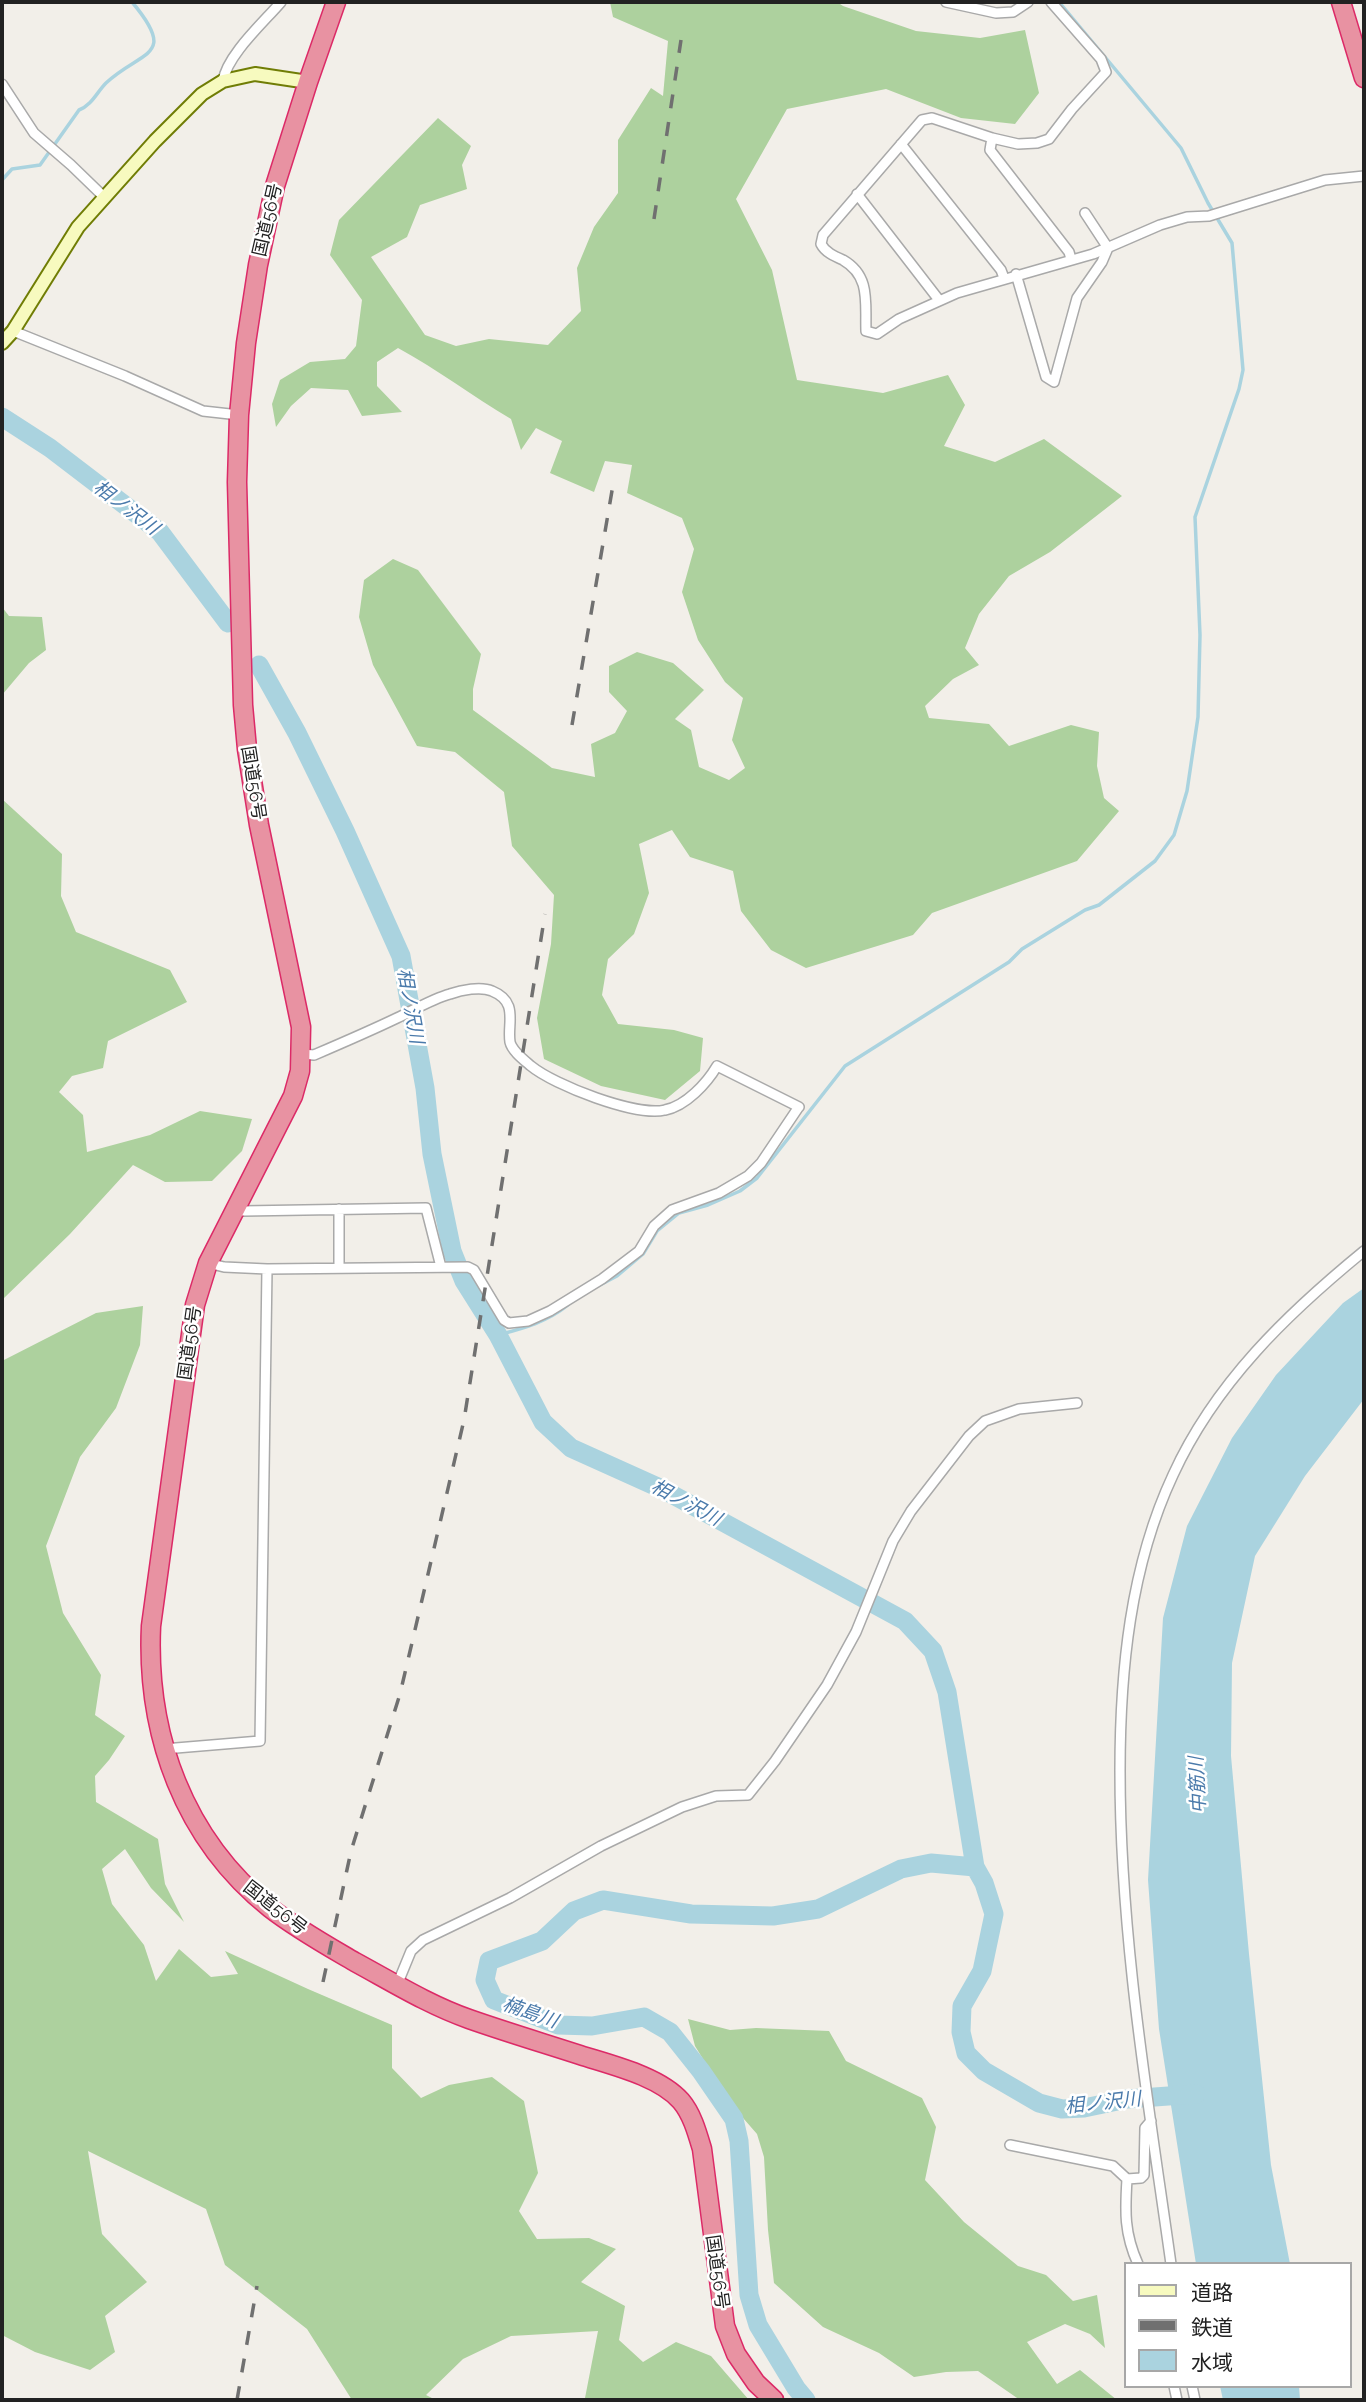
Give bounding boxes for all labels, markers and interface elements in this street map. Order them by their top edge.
street label: 国道56号 [249,181,287,259]
water label: 相ノ沢川 [89,476,163,540]
street label: 国道56号 [236,744,270,822]
water label: 相ノ沢川 [392,967,428,1045]
street label: 国道56号 [174,1305,206,1381]
water label: 相ノ沢川 [647,1475,725,1531]
water label: 中筋川 [1185,1756,1211,1814]
street label: 国道56号 [239,1877,311,1939]
water label: 楠島川 [499,1993,561,2033]
water label: 相ノ沢川 [1064,2088,1142,2118]
street label: 国道56号 [701,2234,733,2310]
legend [1124,2262,1352,2388]
text: 道路 [1191,2280,1233,2305]
text: 鉄道 [1191,2315,1233,2340]
text: 水域 [1191,2350,1233,2375]

